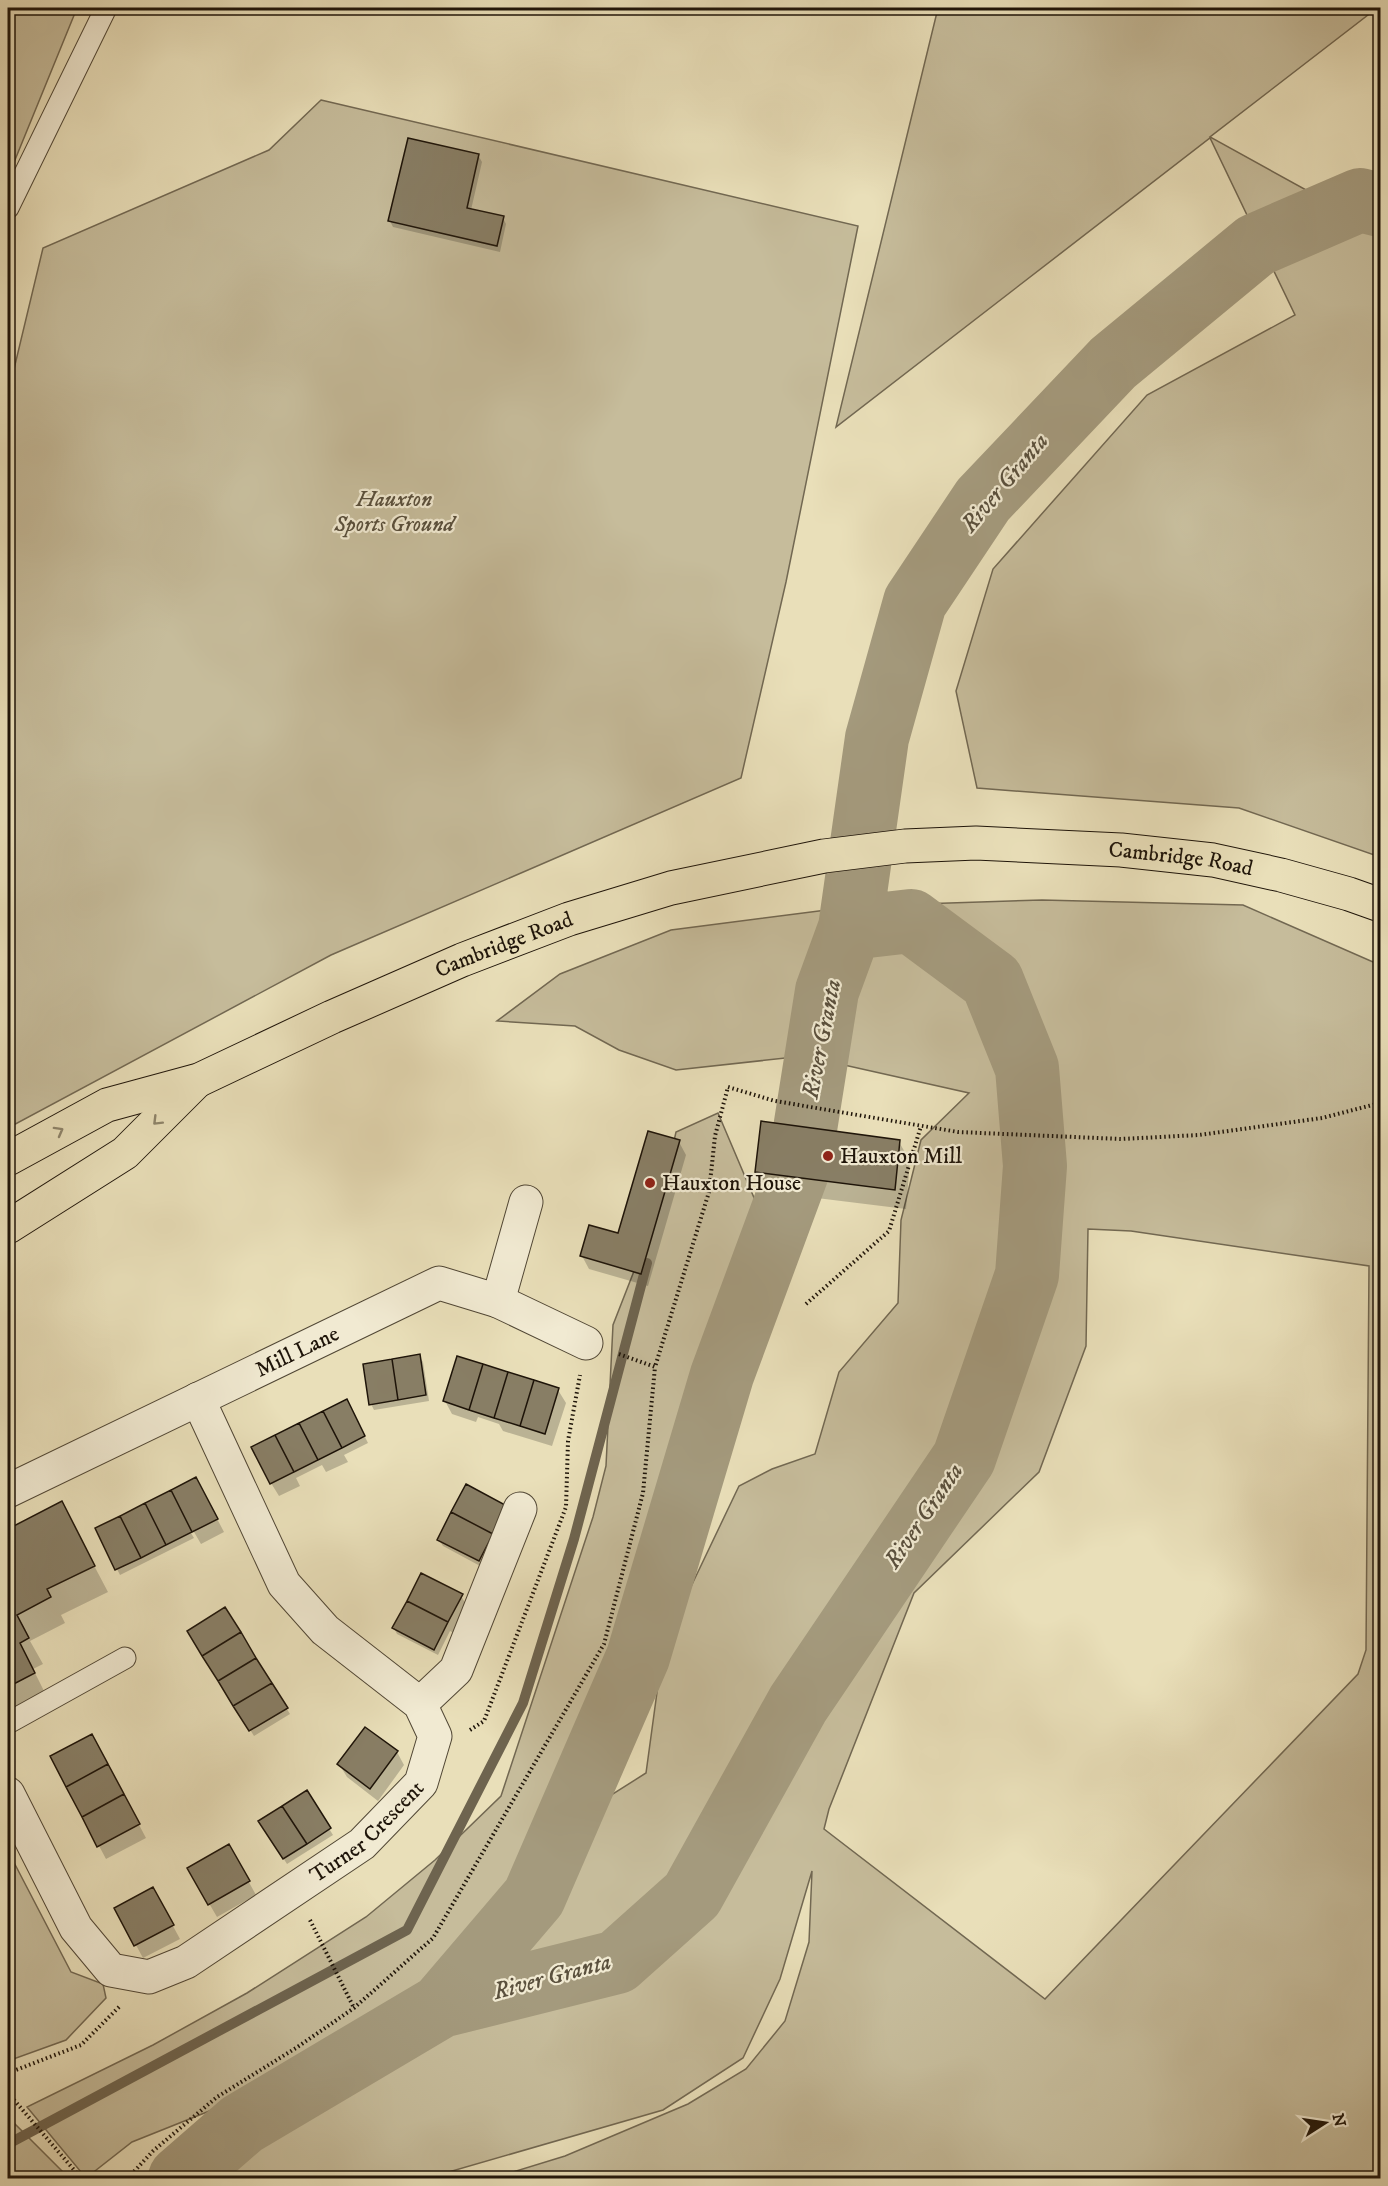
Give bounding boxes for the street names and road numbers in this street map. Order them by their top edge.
street label: Cambridge Road [1108,836,1256,882]
street label: Cambridge Road [431,905,577,984]
street label: Mill Lane [251,1320,343,1383]
street label: Turner Crescent [305,1775,430,1889]

